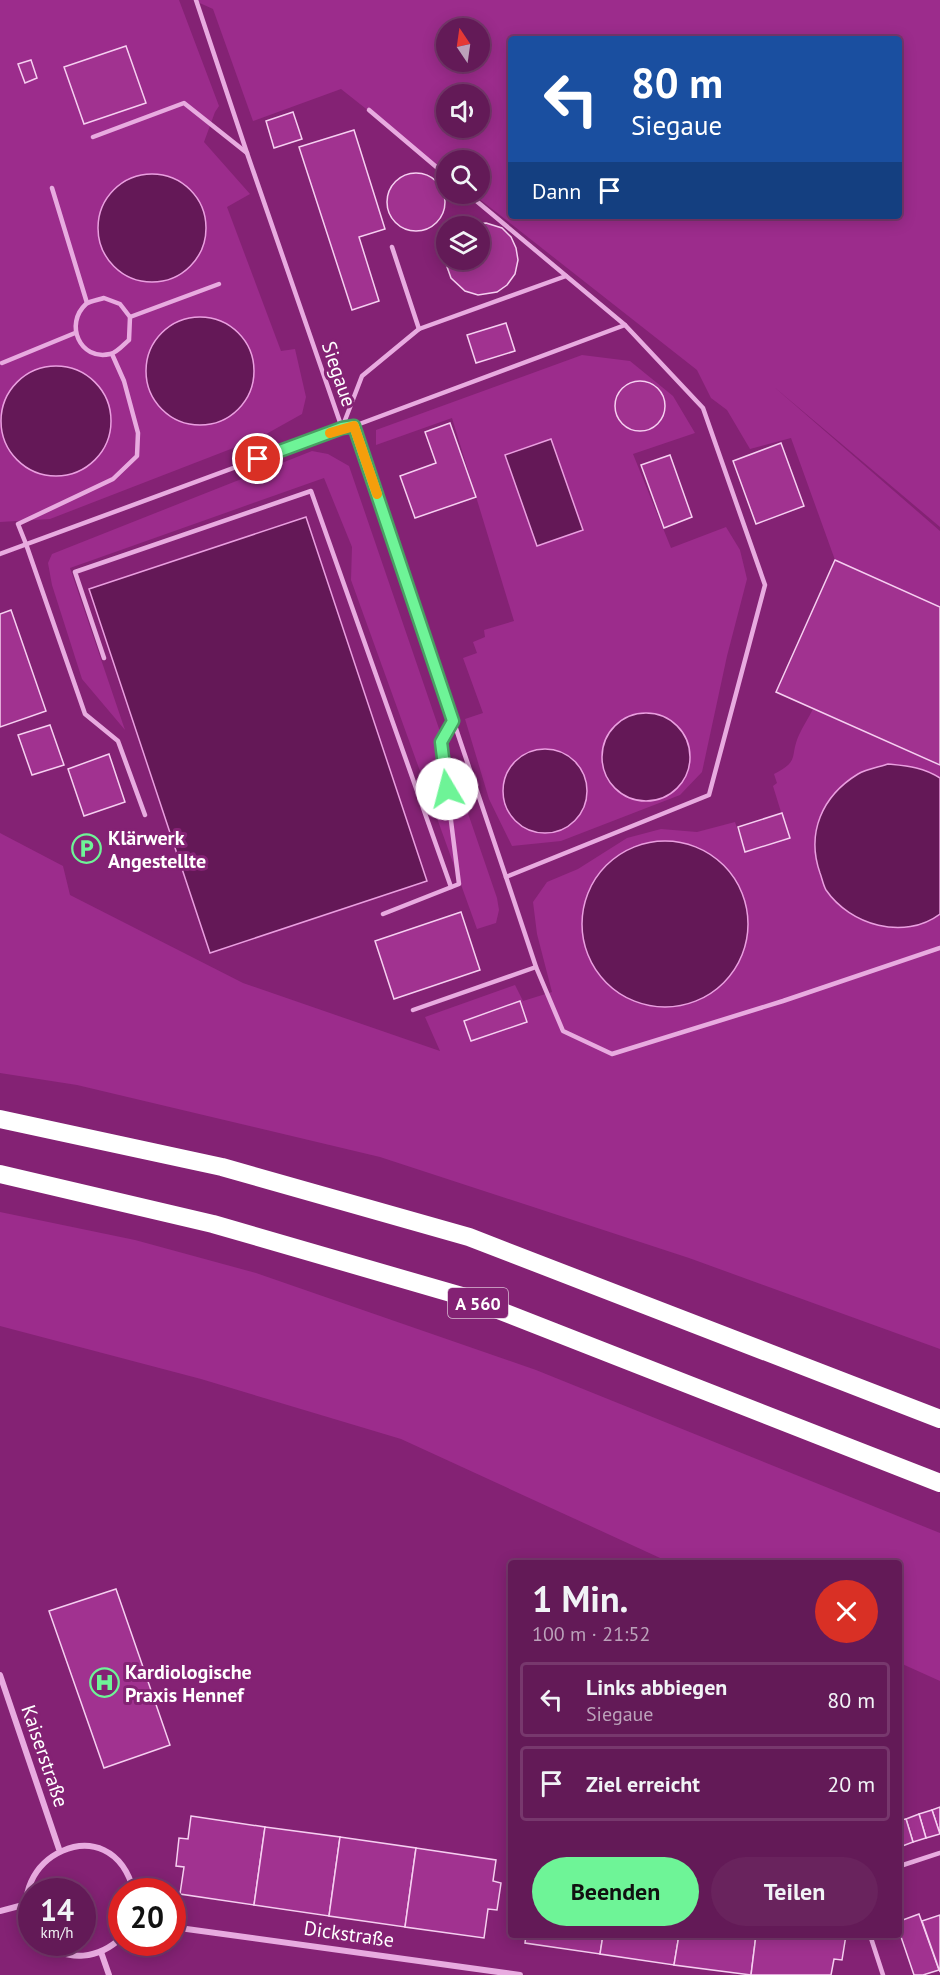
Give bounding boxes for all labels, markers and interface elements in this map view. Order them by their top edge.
north arrow [436,18,490,72]
map controls [436,18,490,270]
text: 80 m [631,55,723,110]
icon: left [532,60,610,138]
button: sound [436,84,490,138]
text: Siegaue [631,108,722,142]
button: search [436,150,490,204]
icon: arrive [593,174,626,207]
text: Dann [532,177,581,205]
button: layers [436,216,490,270]
street label: Siegaue [316,338,362,410]
pin [232,433,283,484]
icon: arrive [241,442,274,475]
position arrow [415,757,479,821]
place label: Klärwerk Angestellte [108,825,206,874]
parking icon: Klärwerk Angestellte [71,833,103,865]
road number: A 560 [448,1288,508,1318]
text: 1 Min. [532,1575,628,1622]
button: close [815,1580,878,1643]
text: 100 m · 21:52 [532,1621,650,1647]
place label: Kardiologische Praxis Hennef [125,1659,252,1708]
hospital icon: Kardiologische Praxis Hennef [88,1667,120,1699]
text: Links abbiegen [586,1673,727,1701]
icon: left [535,1683,568,1716]
text: 80 m [827,1686,875,1714]
text: Siegaue [586,1701,654,1727]
street label: Kaiserstraße [15,1702,75,1810]
icon: arrive [535,1767,568,1800]
text: Ziel erreicht [586,1770,700,1798]
text: 20 m [827,1770,875,1798]
button: Beenden [532,1857,699,1926]
button: Teilen [711,1857,878,1926]
speed limit sign: 20 [108,1878,186,1956]
text: 14 [40,1890,74,1929]
street label: Dickstraße [302,1915,396,1953]
text: km/h [41,1923,73,1942]

